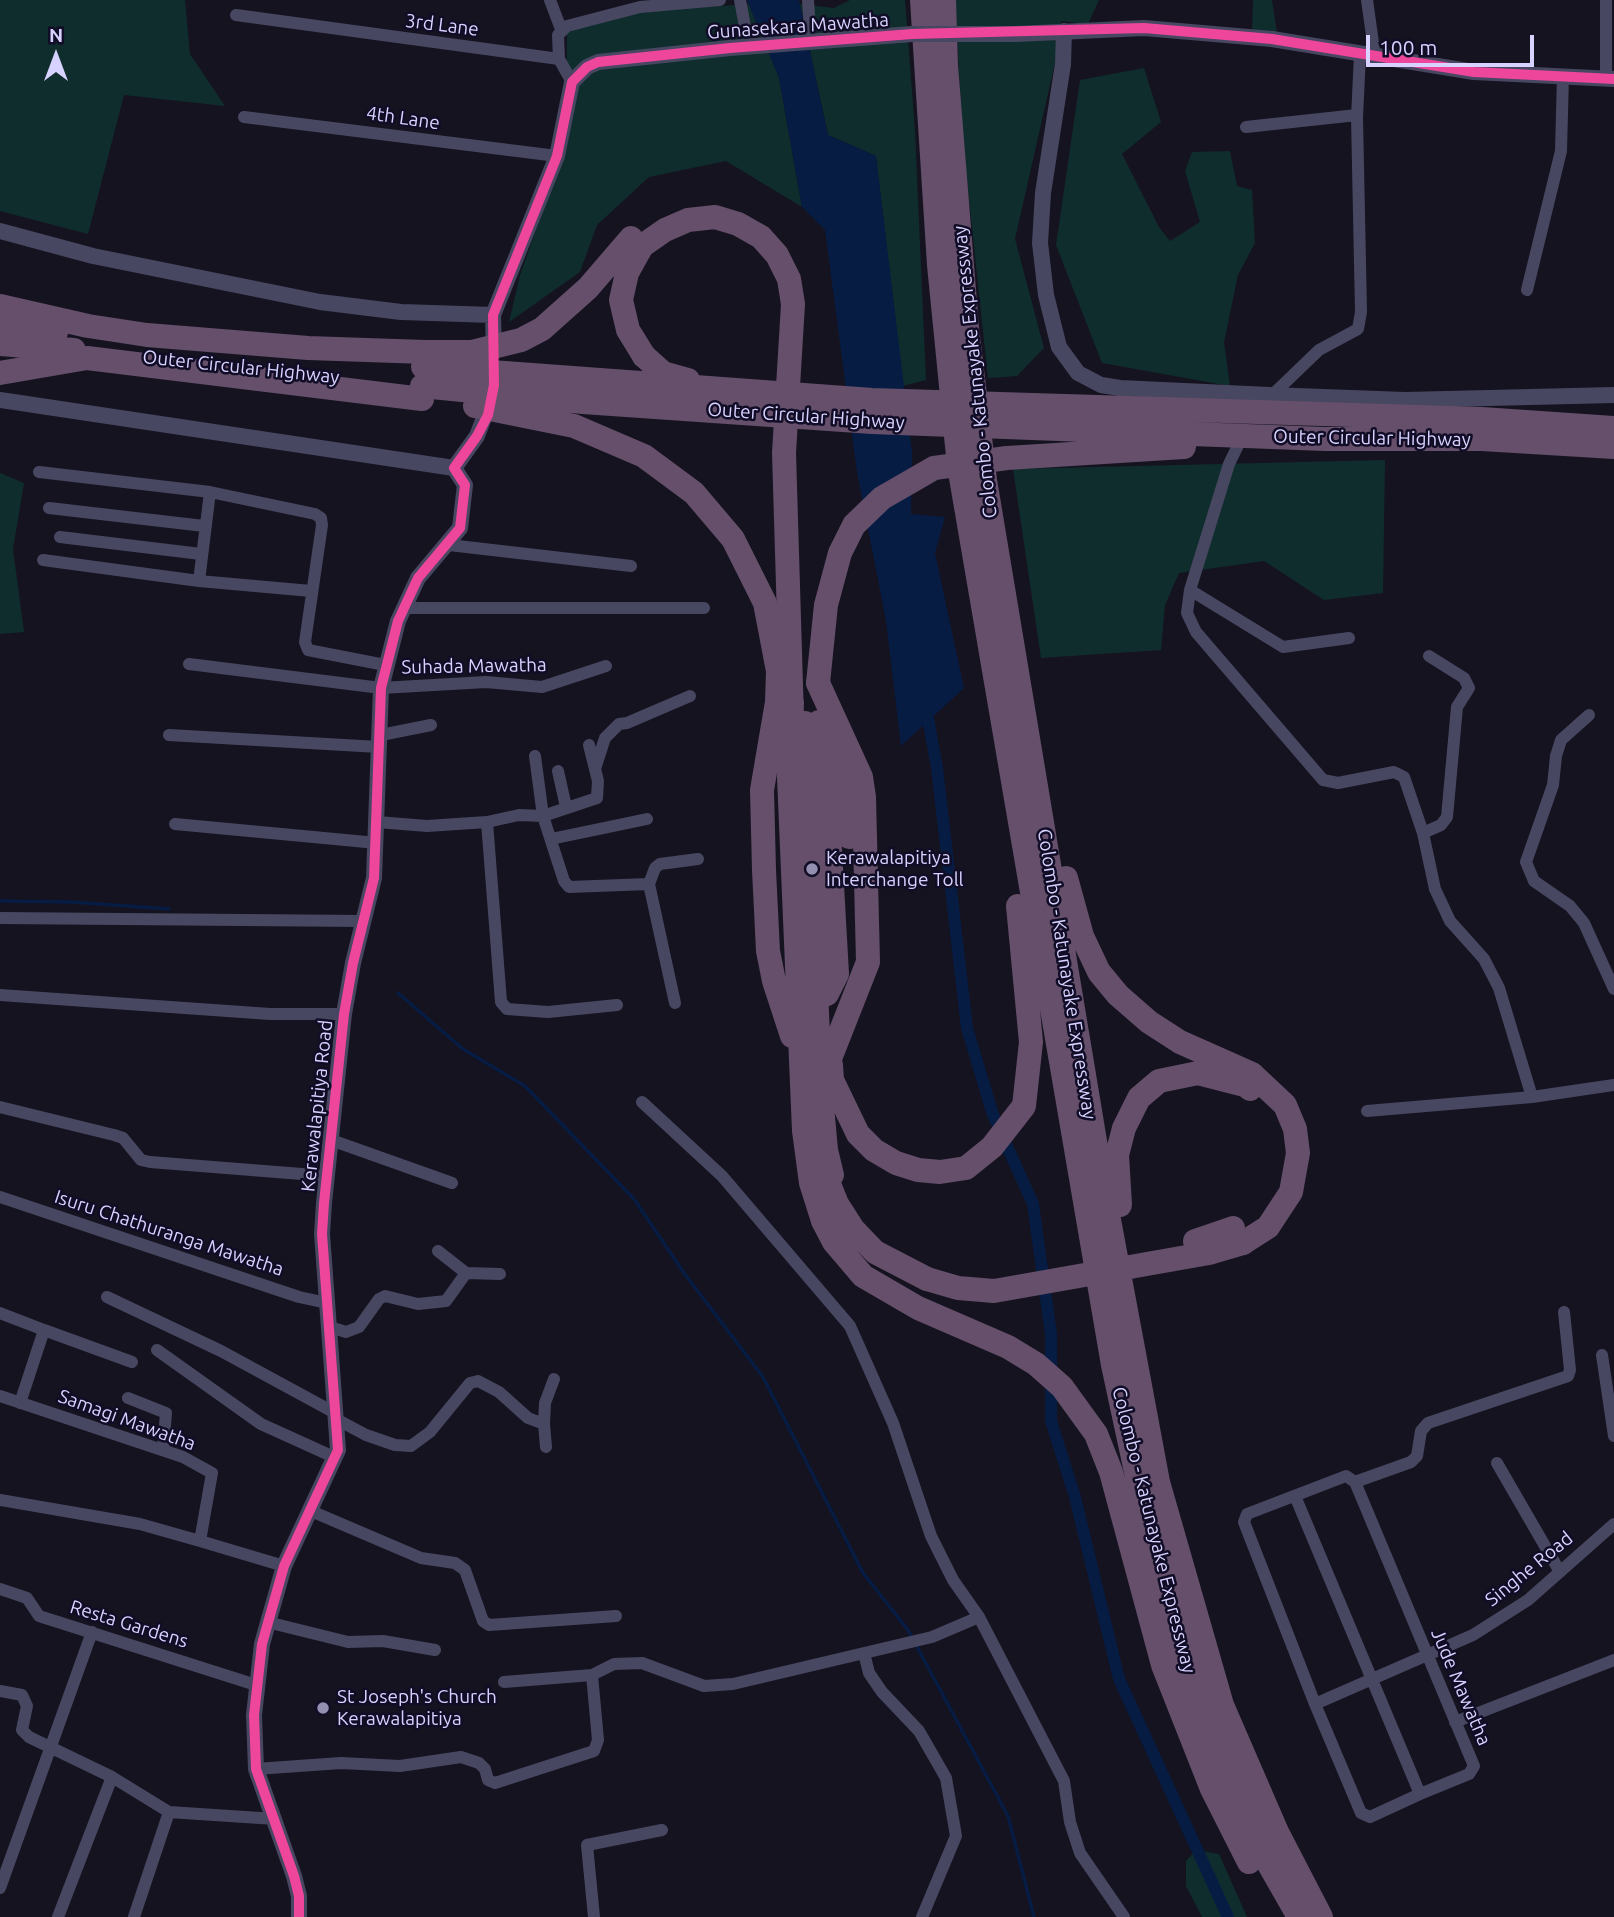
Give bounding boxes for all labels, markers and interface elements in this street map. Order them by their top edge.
street label: Gunasekara Mawatha [706,8,890,44]
street label: 3rd Lane [404,9,480,41]
north arrow [21,21,91,91]
scale bar [1369,21,1537,65]
text: N [49,24,63,46]
text: 100 m [1379,35,1437,59]
street label: 4th Lane [365,102,441,134]
street label: Colombo - Katunayake Expressway [948,224,1002,520]
street label: Outer Circular Highway [141,345,341,389]
street label: Outer Circular Highway [707,398,905,434]
street label: Outer Circular Highway [1273,425,1471,451]
street label: Suhada Mawatha [401,653,547,679]
street label: Colombo - Katunayake Expressway [1033,827,1101,1121]
place label: Kerawalapitiya Interchange Toll [826,847,964,891]
marker: Kerawalapitiya Interchange Toll [804,861,820,877]
street label: Kerawalapitiya Road [297,1019,337,1193]
street label: Isuru Chathuranga Mawatha [52,1185,286,1281]
street label: Colombo - Katunayake Expressway [1107,1384,1201,1676]
street label: Samagi Mawatha [55,1385,199,1455]
street label: Singhe Road [1481,1527,1577,1611]
street label: Resta Gardens [67,1595,191,1653]
street label: Jude Mawatha [1426,1625,1496,1749]
place label: St Joseph's Church Kerawalapitiya [337,1686,497,1730]
marker: St Joseph's Church Kerawalapitiya [315,1700,331,1716]

